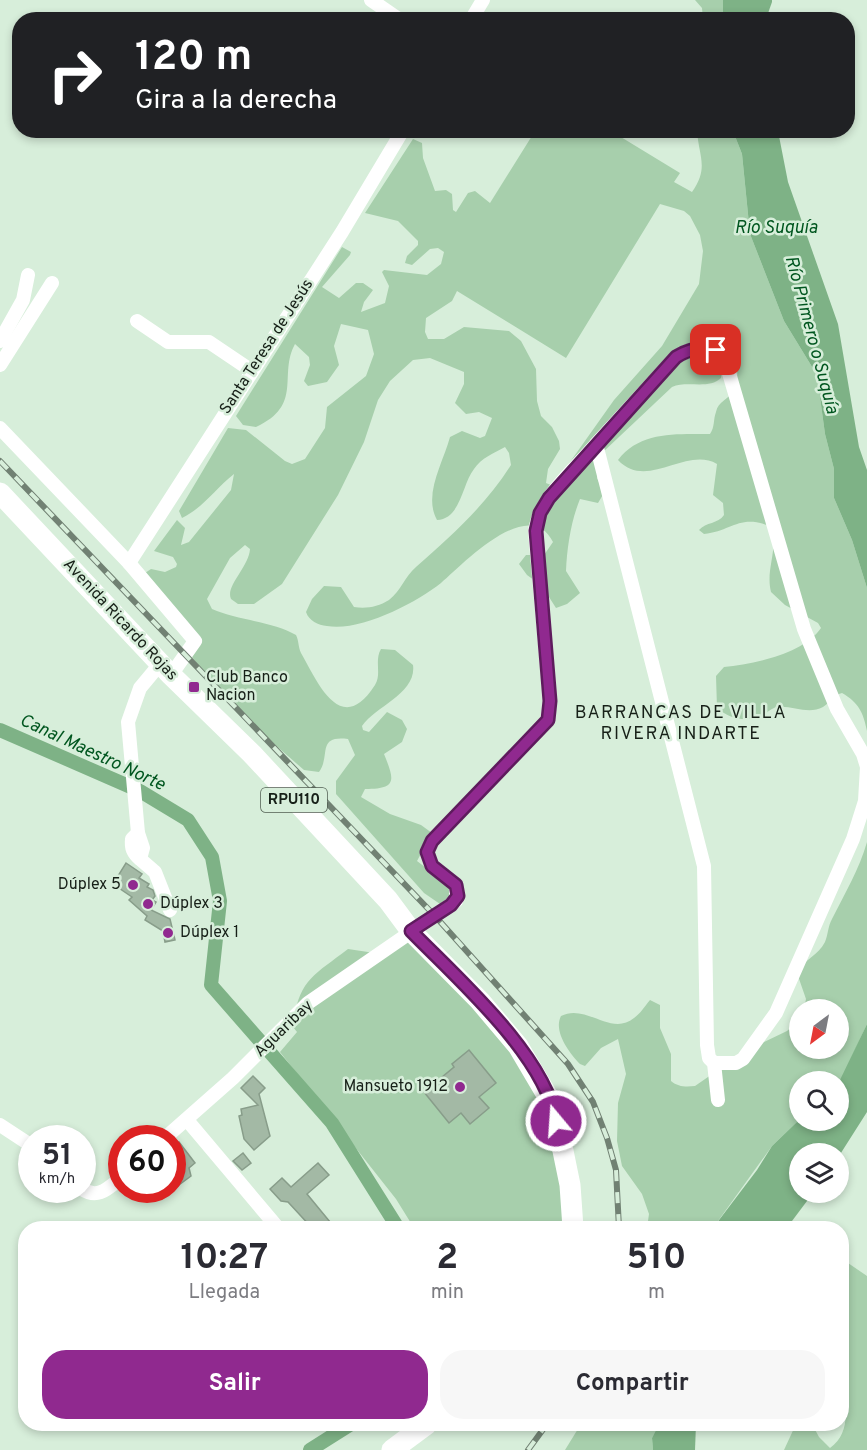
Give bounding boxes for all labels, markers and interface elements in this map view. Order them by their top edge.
text: 120 m [135,32,252,85]
icon: right [36,36,114,114]
text: Gira a la derecha [135,84,337,118]
water label: Río Suquía [734,217,818,240]
water label: Río Primero o Suquía [779,253,843,417]
street label: Santa Teresa de Jesús [216,276,318,418]
pin [690,324,741,375]
icon: arrive [699,333,732,366]
street label: Avenida Ricardo Rojas [58,555,182,685]
place label: Club Banco Nacion [206,668,288,706]
marker: Club Banco Nacion [187,680,201,694]
district label: BARRANCAS DE VILLA RIVERA INDARTE [575,702,787,746]
water label: Canal Maestro Norte [16,709,169,797]
road number: RPU110 [261,788,327,812]
place label: Dúplex 5 [58,875,121,895]
marker: Dúplex 5 [126,878,140,892]
place label: Dúplex 3 [160,894,223,914]
marker: Dúplex 3 [141,897,155,911]
place label: Dúplex 1 [180,923,239,943]
marker: Dúplex 1 [161,926,175,940]
street label: Aguaribay [251,996,317,1062]
north arrow [789,999,849,1059]
map controls [789,999,849,1203]
button: search [789,1071,849,1131]
place label: Mansueto 1912 [343,1077,448,1097]
marker: Mansueto 1912 [453,1080,467,1094]
position arrow [524,1089,588,1153]
speed limit sign: 60 [108,1125,186,1203]
text: 51 [42,1138,72,1175]
button: layers [789,1143,849,1203]
text: km/h [39,1170,75,1189]
text: 10:27 [180,1236,268,1282]
text: 2 [436,1236,458,1282]
text: 510 [626,1236,687,1282]
text: Llegada [189,1280,260,1306]
text: min [431,1280,464,1306]
text: m [648,1280,665,1306]
button: Salir [42,1350,428,1419]
button: Compartir [440,1350,825,1419]

